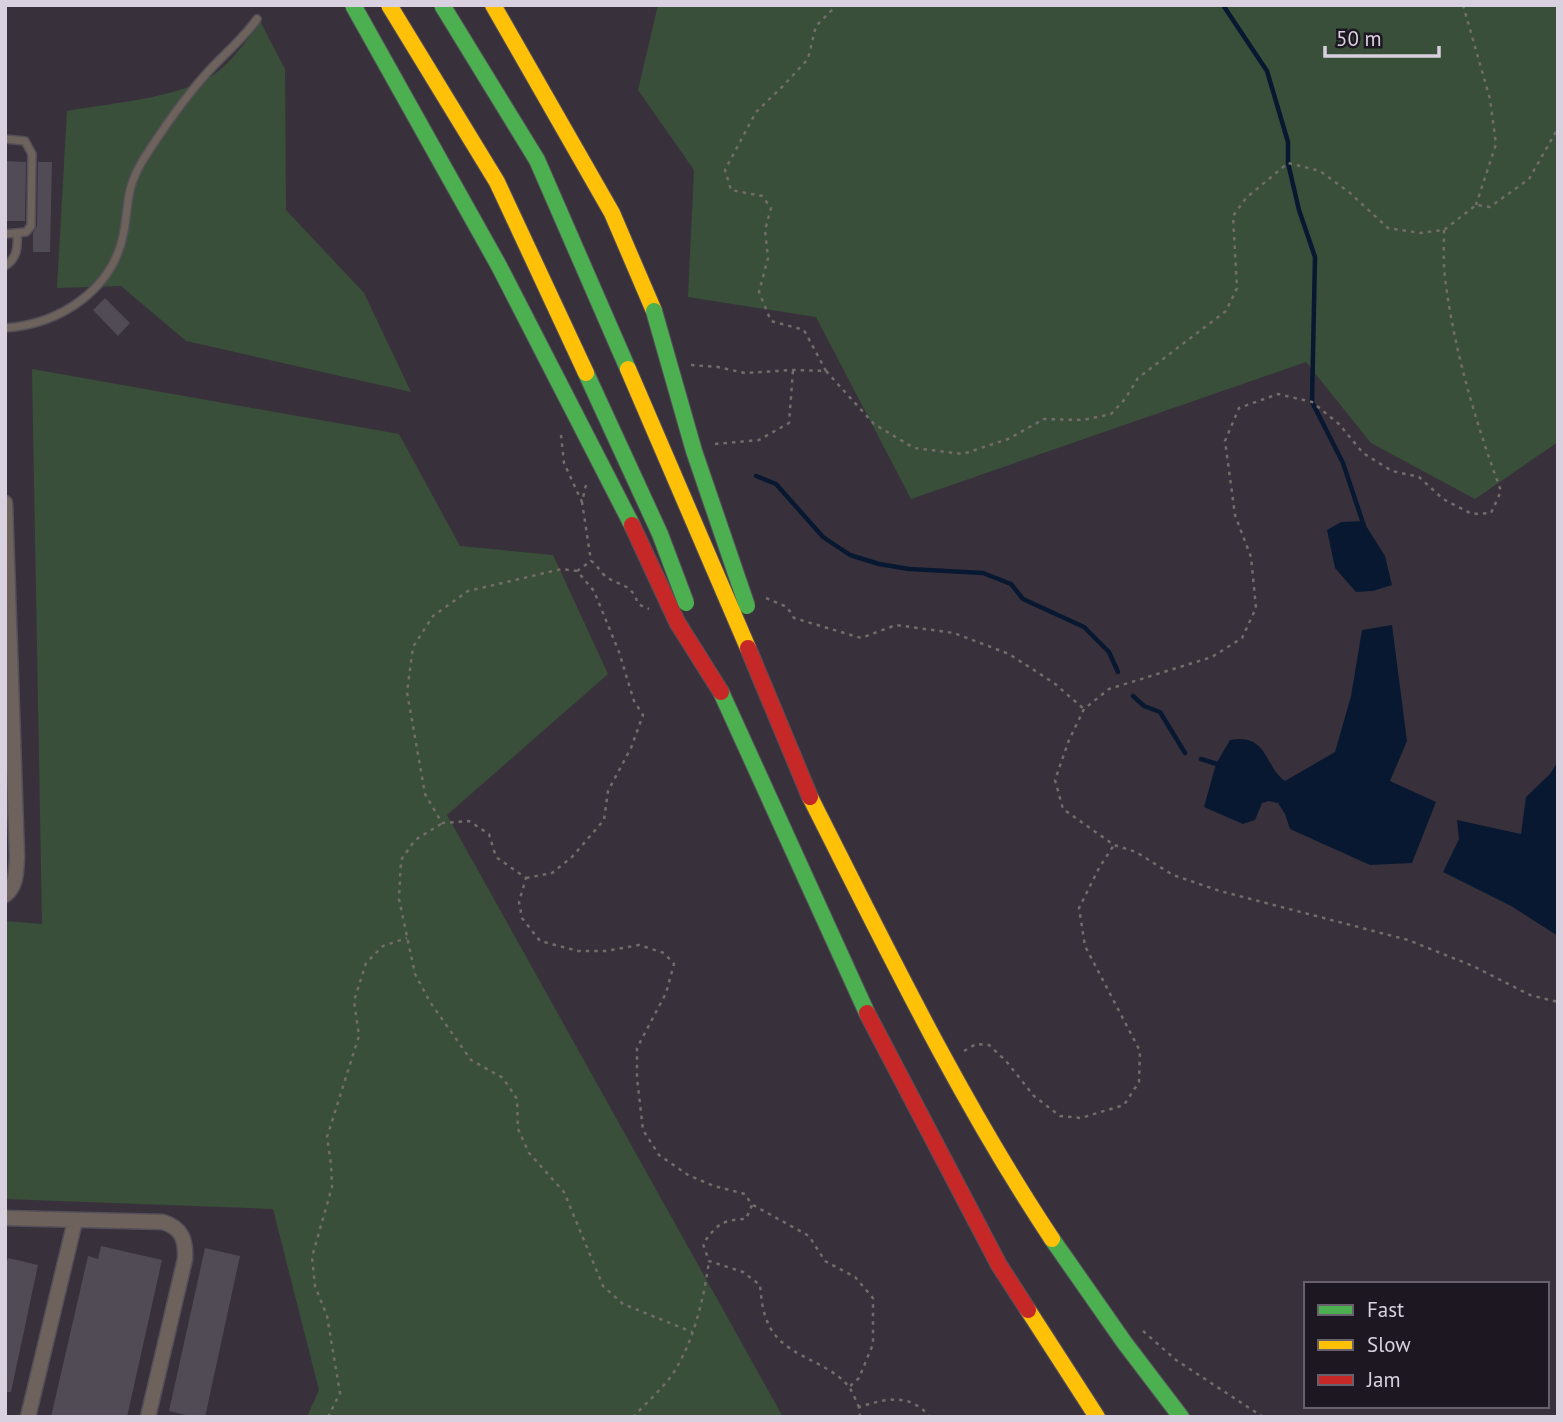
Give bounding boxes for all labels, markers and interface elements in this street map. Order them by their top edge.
scale bar [1325,14,1439,58]
text: 50 m [1336,25,1382,52]
legend [1304,1282,1549,1408]
text: Fast [1367,1296,1404,1323]
text: Slow [1367,1331,1411,1358]
text: Jam [1366,1366,1401,1393]

